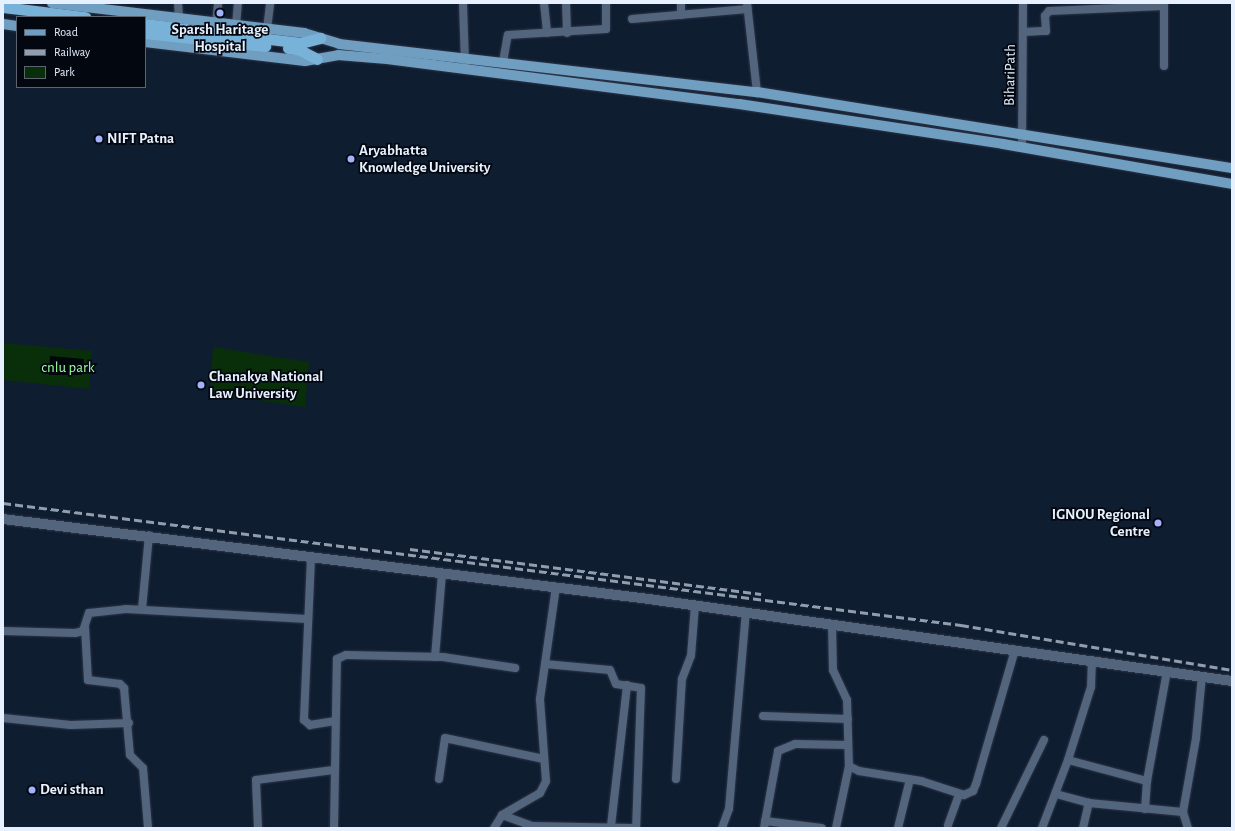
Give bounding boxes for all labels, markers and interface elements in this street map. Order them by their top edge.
marker: Sparsh Haritage Hospital [214,7,226,19]
legend [16,16,146,88]
place label: Sparsh Haritage Hospital [172,20,268,55]
text: Road [54,26,78,38]
street label: BihariPath [1000,44,1020,106]
text: Railway [54,46,90,58]
text: Park [54,66,75,78]
place label: NIFT Patna [107,130,174,148]
marker: NIFT Patna [94,134,104,144]
place label: Aryabhatta Knowledge University [359,141,490,176]
marker: Aryabhatta Knowledge University [346,154,356,164]
park label: cnlu park [41,359,95,377]
place label: Chanakya National Law University [209,367,323,402]
marker: Chanakya National Law University [196,380,206,390]
place label: IGNOU Regional Centre [1052,505,1150,540]
marker: IGNOU Regional Centre [1153,518,1163,528]
place label: Devi sthan [40,781,104,799]
marker: Devi sthan [27,785,37,795]

